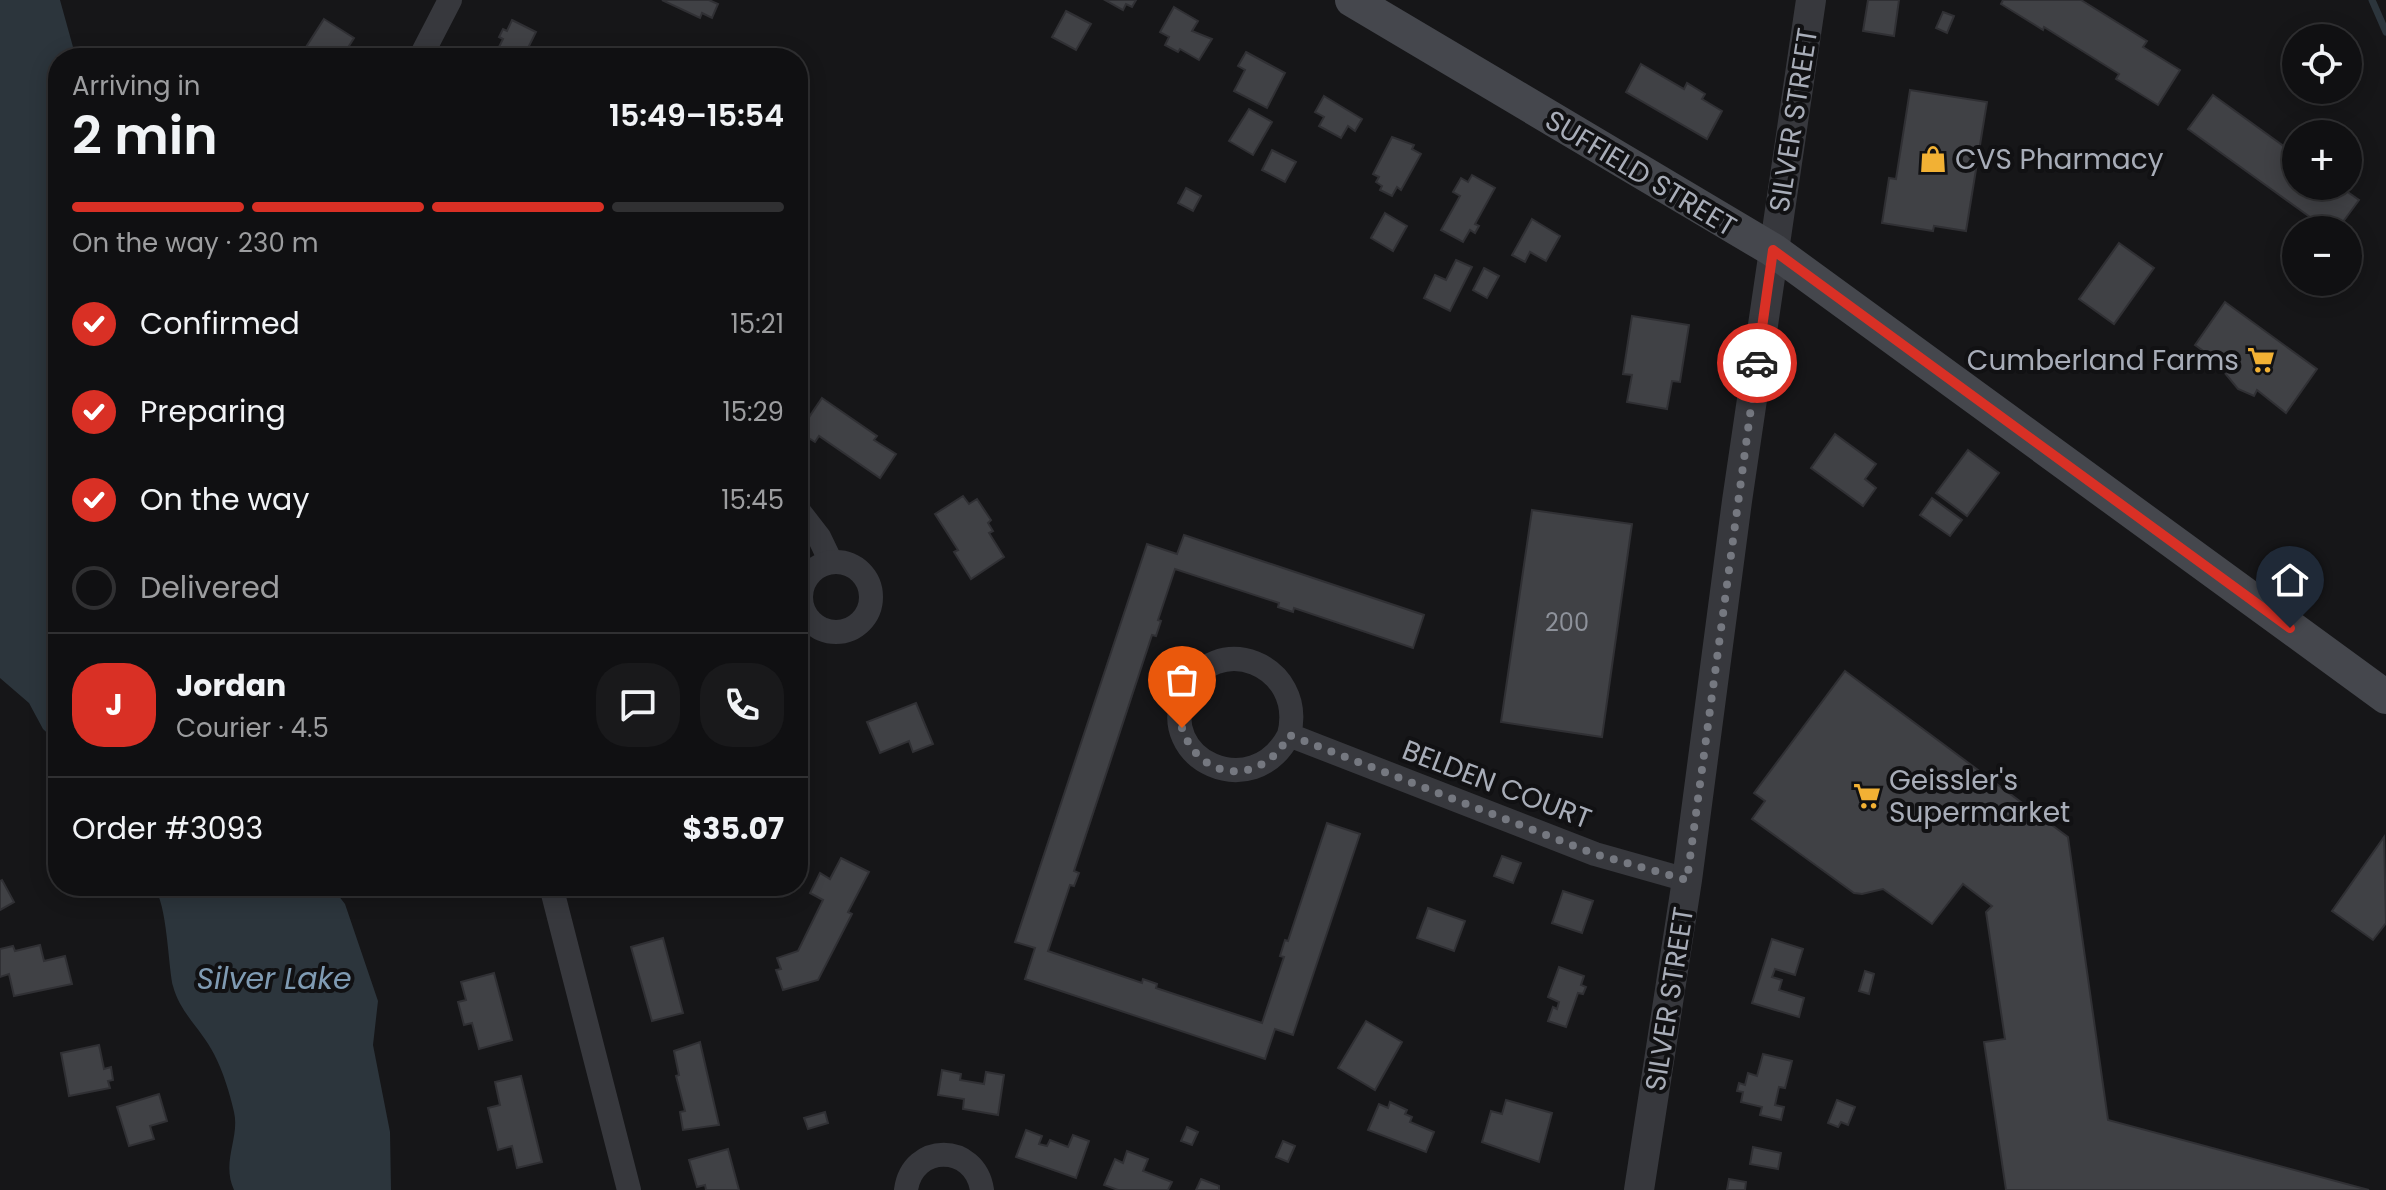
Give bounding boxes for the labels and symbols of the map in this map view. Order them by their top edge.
street label: SILVER STREET [1760,25,1827,215]
street label: SUFFIELD STREET [1538,101,1744,246]
place label: CVS Pharmacy [1955,140,2164,179]
shop icon: CVS Pharmacy [1918,144,1948,174]
courier [1717,323,1797,403]
place label: Cumberland Farms [1967,341,2239,380]
supermarket icon: Cumberland Farms [2246,345,2276,375]
pin [2256,546,2324,628]
house number: 200 [1545,606,1589,639]
pin [1148,646,1216,728]
street label: BELDEN COURT [1397,730,1597,838]
place label: Geissler's Supermarket [1889,761,2070,832]
supermarket icon: Geissler's Supermarket [1852,781,1882,811]
street label: SILVER STREET [1636,904,1703,1094]
water label: Silver Lake [196,957,352,1000]

